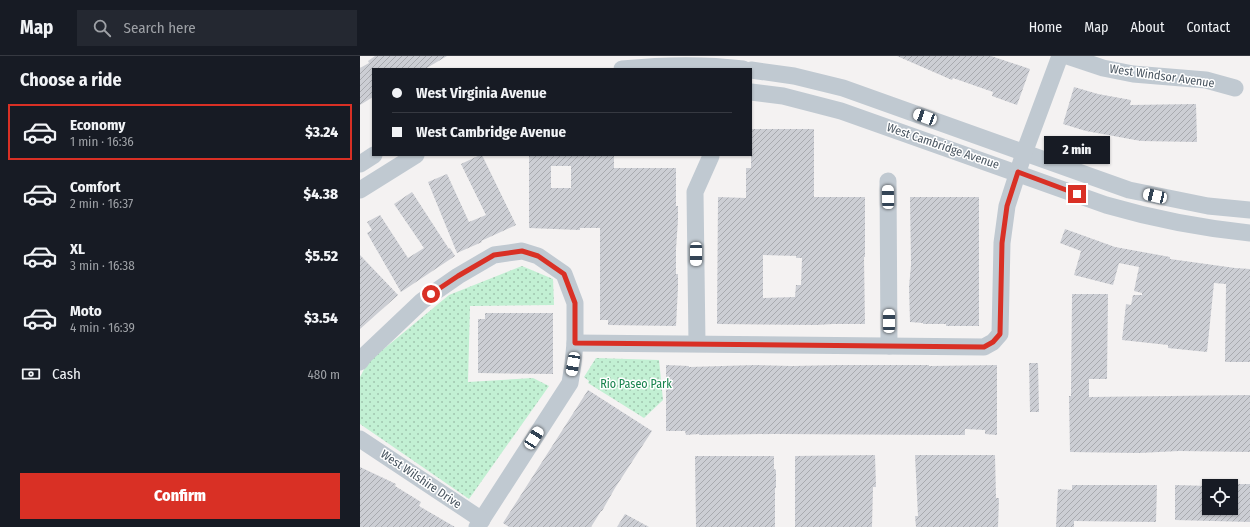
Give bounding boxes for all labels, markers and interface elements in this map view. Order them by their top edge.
search box [77,10,357,46]
text: Map [20,16,53,39]
icon: search [91,17,113,39]
text: Search here [123,19,196,37]
text: Home [1029,19,1062,36]
text: Map [1084,19,1108,36]
text: About [1130,19,1165,36]
text: Contact [1187,19,1230,36]
street label: West Windsor Avenue [1109,62,1215,90]
text: Choose a ride [20,69,122,91]
text: West Virginia Avenue [416,84,547,102]
car [912,107,938,127]
icon: car [22,114,58,150]
text: Economy [70,116,125,134]
street label: West Cambridge Avenue [885,120,1001,172]
text: $3.24 [305,123,338,141]
text: West Cambridge Avenue [416,123,566,141]
text: 1 min · 16:36 [70,134,134,149]
callout: 2 min [1044,136,1110,164]
text: 2 min [1063,142,1091,157]
icon: car [22,176,58,212]
text: Comfort [70,178,121,196]
text: $4.38 [304,185,338,203]
car [882,185,894,209]
route end [1068,185,1086,203]
car [1142,187,1168,205]
text: 2 min · 16:37 [70,196,133,211]
icon: car [22,238,58,274]
text: XL [70,240,85,258]
car [690,242,702,266]
text: $5.52 [305,247,338,265]
text: 3 min · 16:38 [70,258,135,273]
route start [422,285,440,303]
icon: car [22,300,58,336]
text: Moto [70,302,102,320]
text: $3.54 [304,309,338,327]
car [883,309,895,333]
text: 4 min · 16:39 [70,320,135,335]
car [565,351,581,377]
icon: cash [20,363,42,385]
text: Cash [52,365,81,383]
text: 480 m [307,367,340,382]
park label: Rio Paseo Park [600,377,672,391]
car [522,425,546,451]
street label: West Wilshire Drive [378,447,464,511]
button: Confirm [20,473,340,519]
map controls [1202,479,1238,515]
button: locate [1202,479,1238,515]

